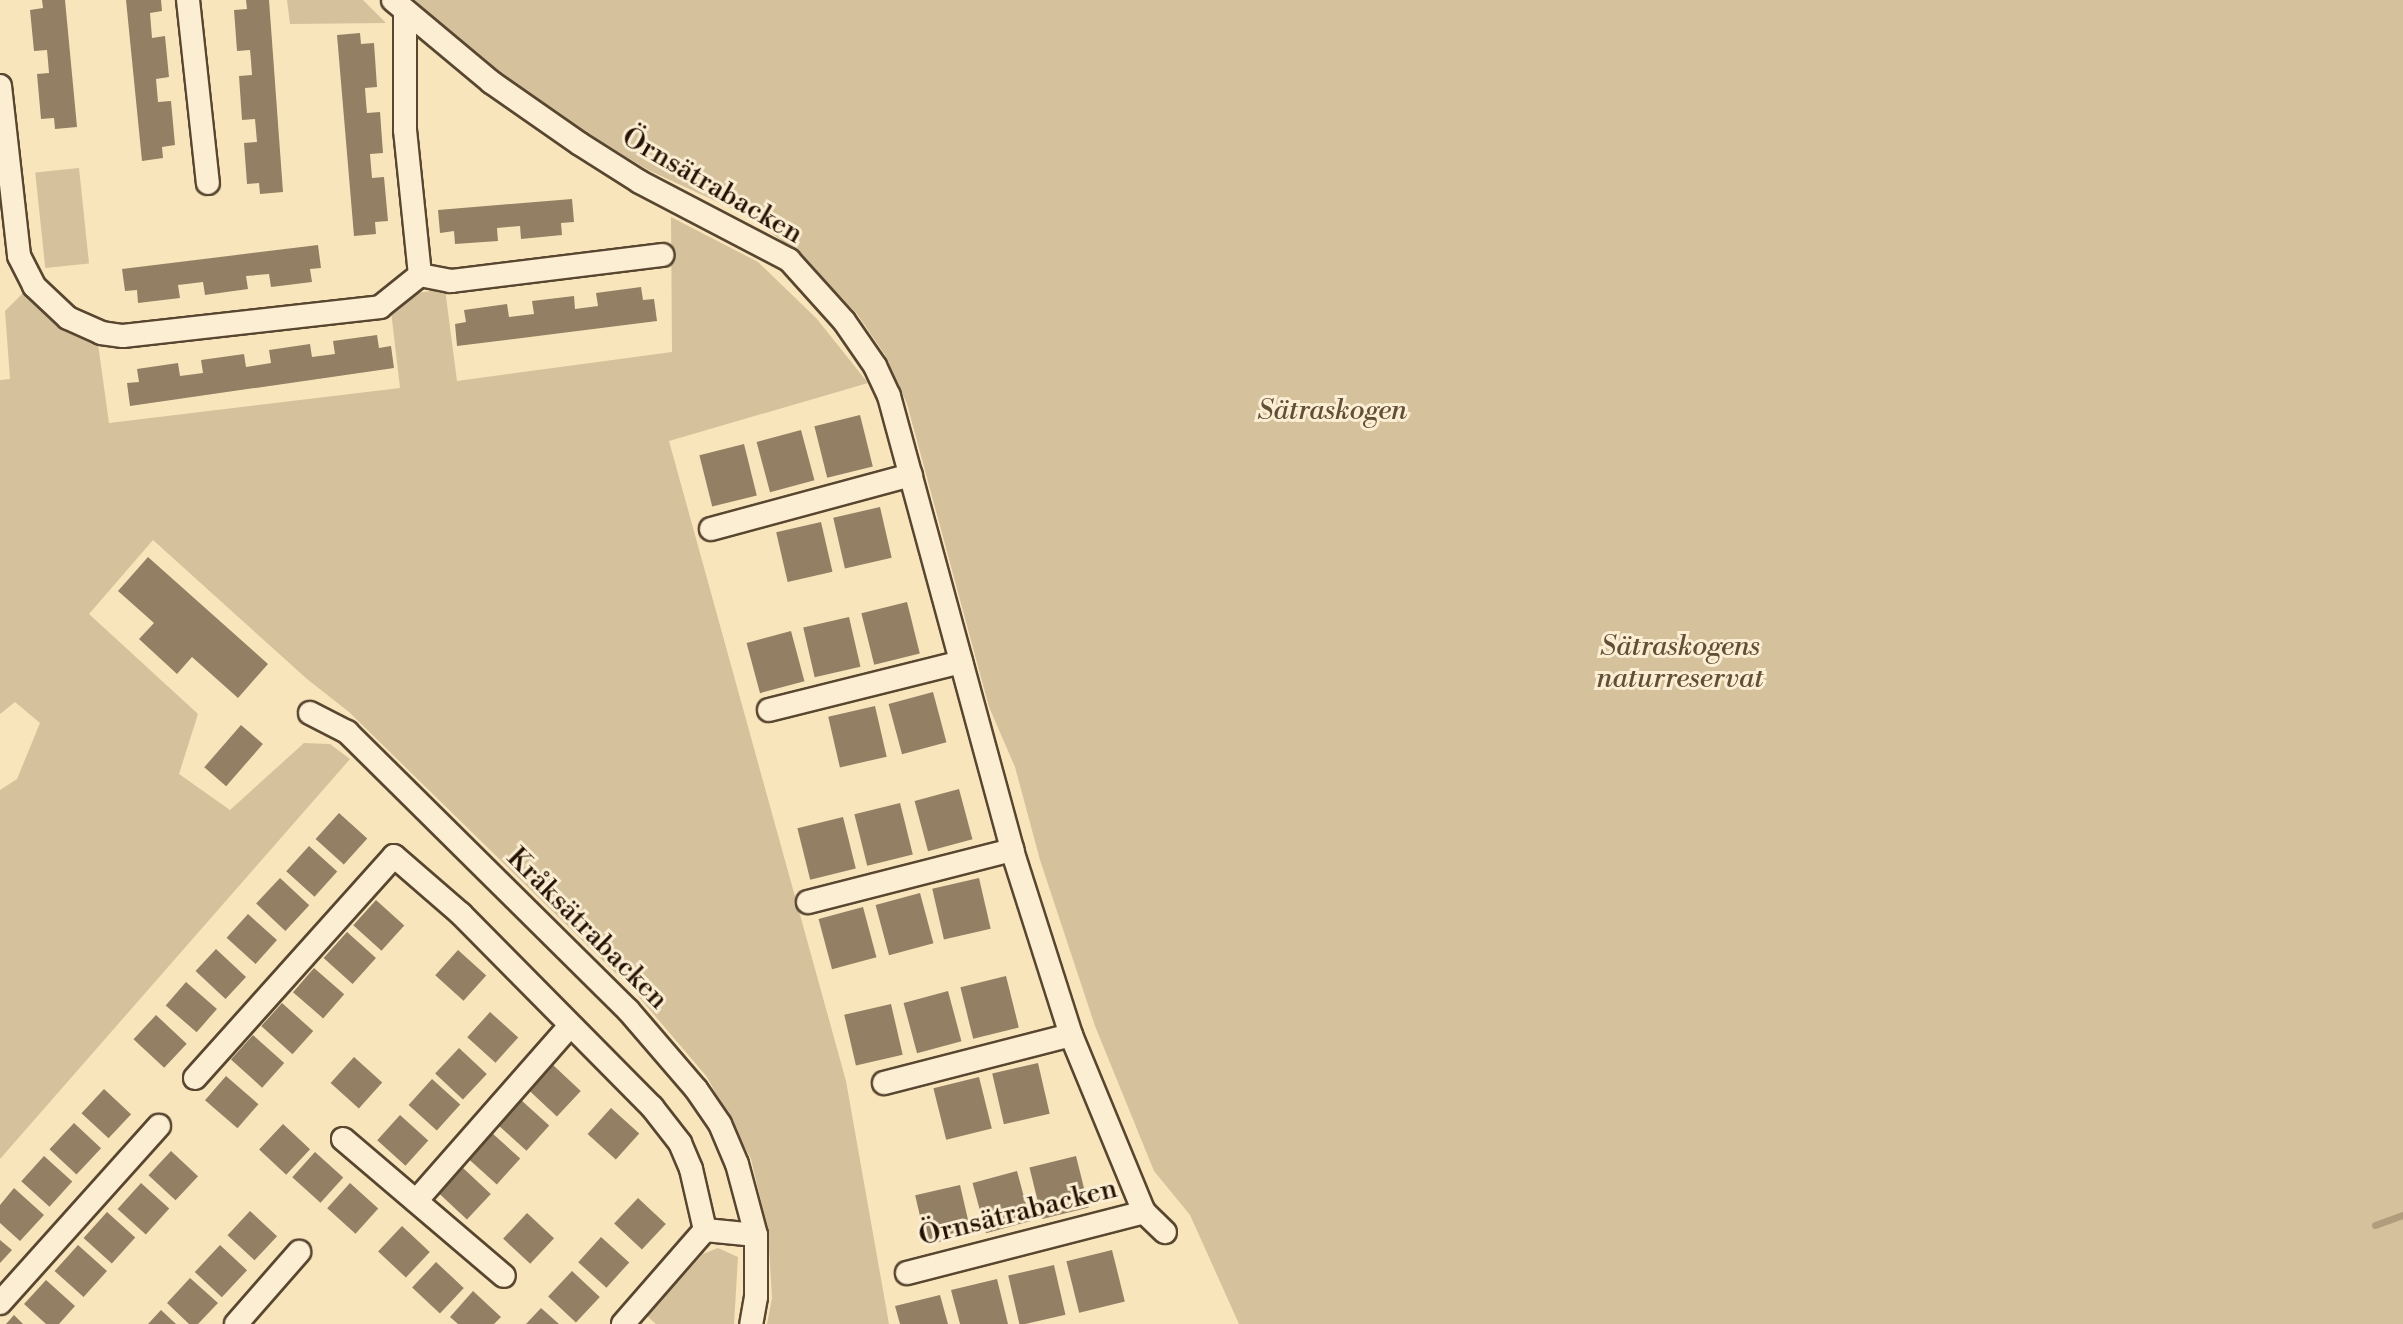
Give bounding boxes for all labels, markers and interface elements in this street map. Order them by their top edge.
street label: Örnsätrabacken [616,121,808,251]
park label: Sätraskogen [1257,394,1407,428]
park label: Sätraskogens naturreservat [1597,630,1763,696]
street label: Kråksätrabacken [499,841,675,1017]
street label: Örnsätrabacken [915,1172,1121,1254]

